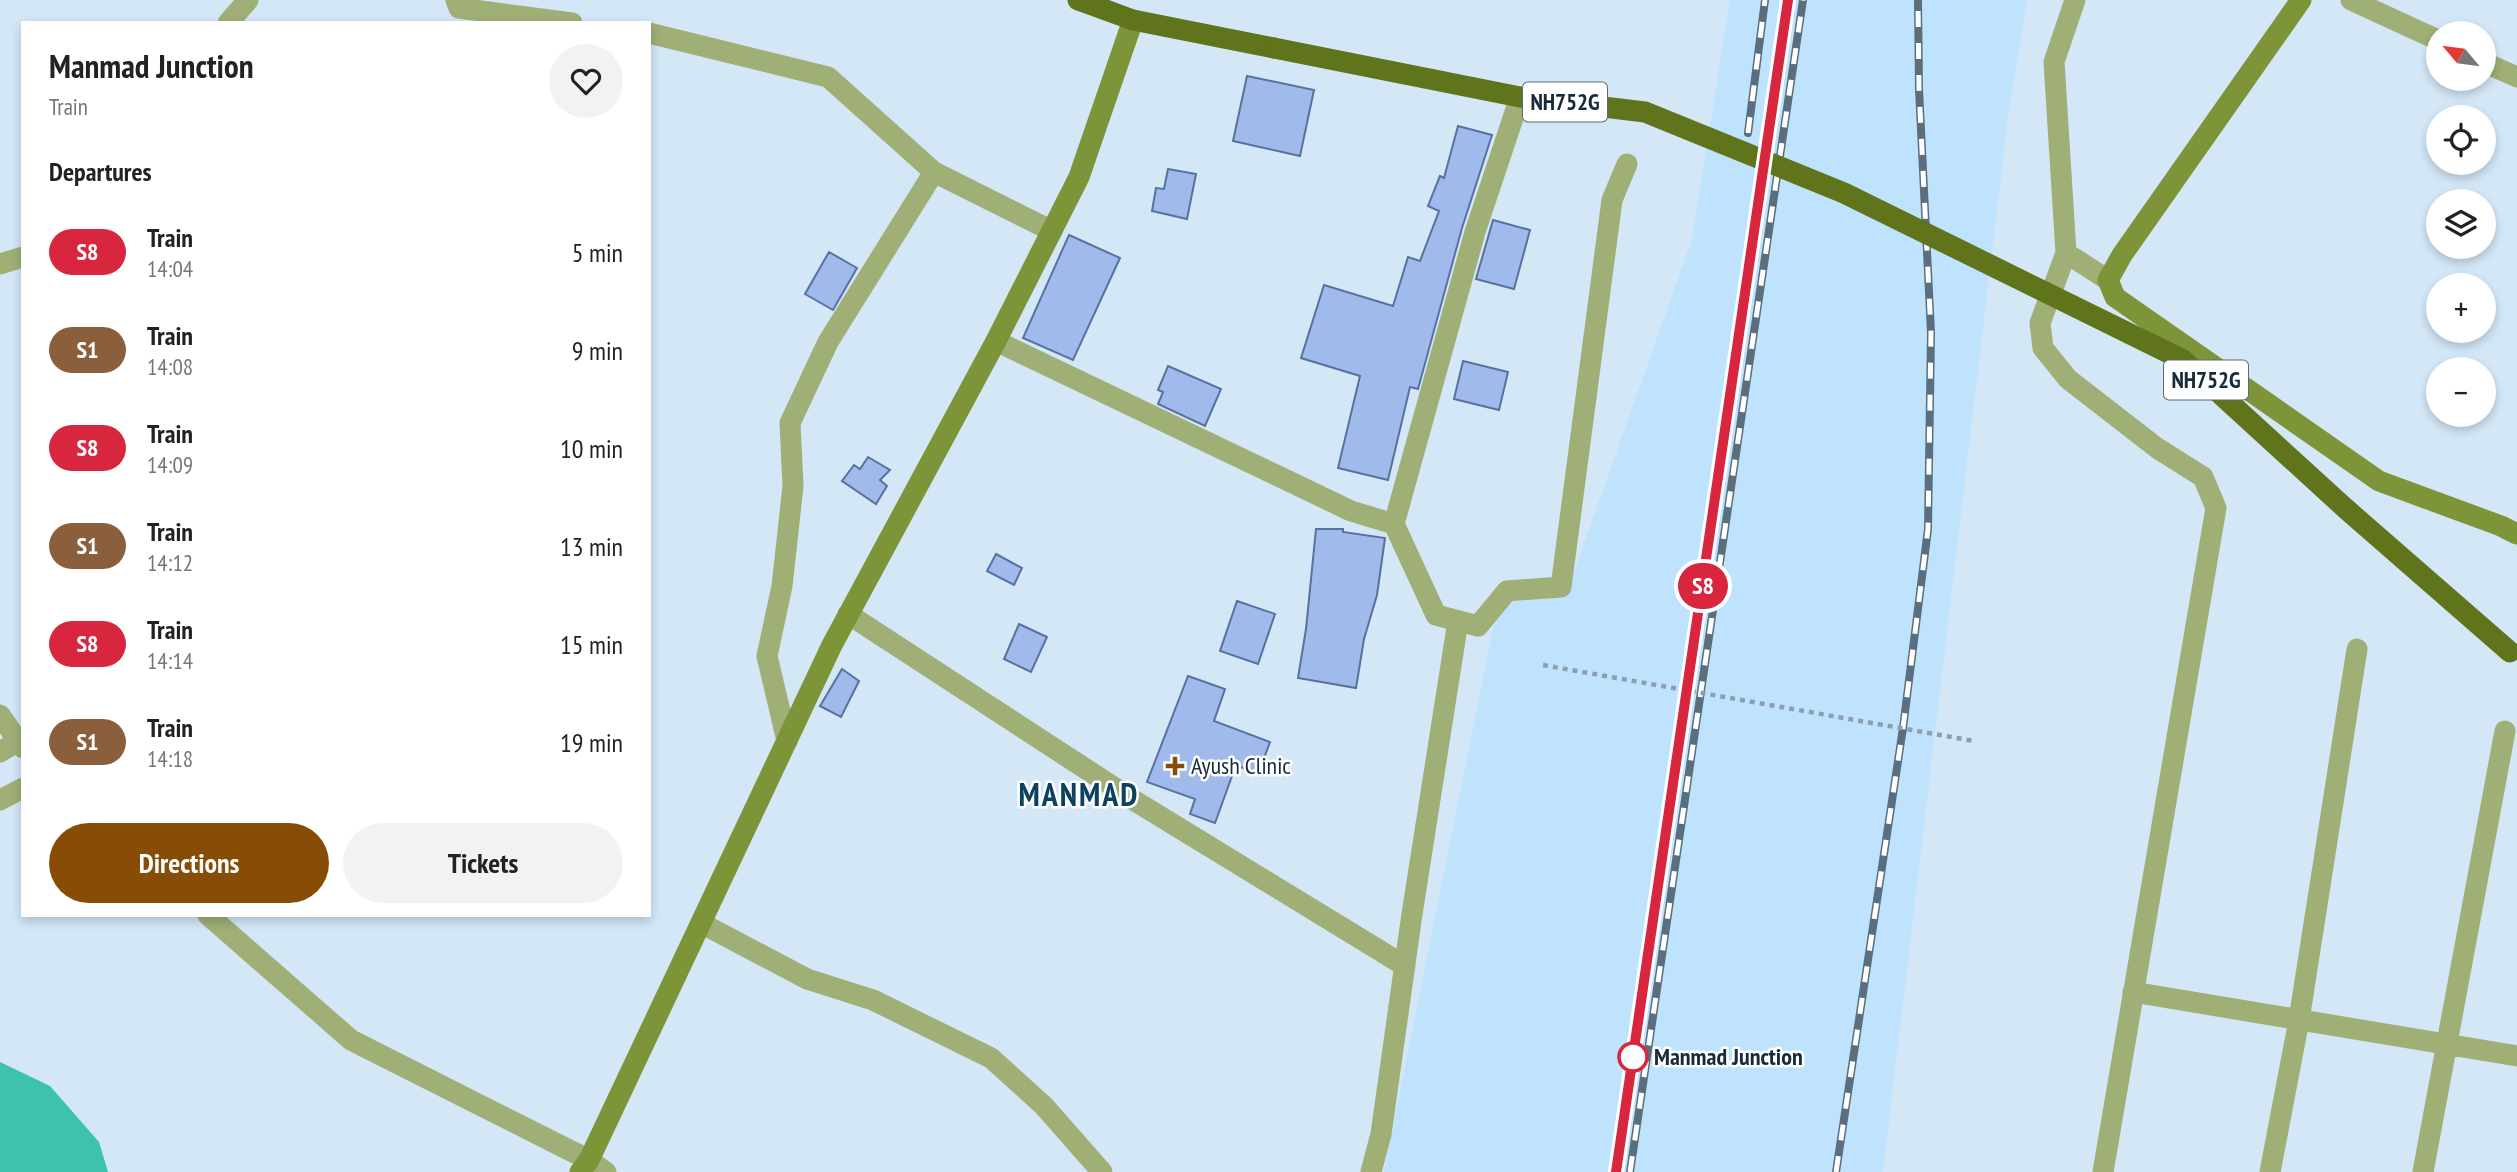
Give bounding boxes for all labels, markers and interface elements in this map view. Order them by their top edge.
north arrow [2426,21,2496,91]
map controls [2426,21,2496,427]
text: Manmad Junction [49,44,253,87]
button: heart [549,44,623,118]
road number: NH752G [1523,82,1607,122]
text: Train [49,92,88,121]
button: locate [2426,105,2496,175]
text: Departures [49,155,152,188]
button: layers [2426,189,2496,259]
text: Train [147,221,193,254]
text: S8 [76,236,99,267]
text: 5 min [572,236,623,269]
text: 14:04 [147,254,193,283]
button: + [2426,273,2496,343]
text: Train [147,319,193,352]
text: S1 [76,334,99,365]
text: 9 min [572,334,623,367]
text: 14:08 [147,352,193,381]
button: − [2426,357,2496,427]
road number: NH752G [2164,360,2248,400]
text: Train [147,417,193,450]
text: S8 [76,432,99,463]
text: 10 min [560,432,623,465]
text: 14:09 [147,450,193,479]
text: Train [147,515,193,548]
text: S1 [76,530,99,561]
text: 13 min [560,530,623,563]
text: 14:12 [147,548,193,577]
line badge: S8 [1672,563,1734,609]
text: S8 [1692,570,1714,601]
text: Train [147,613,193,646]
text: S8 [76,628,99,659]
text: 15 min [560,628,623,661]
text: 14:14 [147,646,193,675]
text: Train [147,711,193,744]
text: S1 [76,726,99,757]
text: 19 min [560,726,623,759]
text: 14:18 [147,744,193,773]
place label: Ayush Clinic [1191,750,1291,781]
marker: Ayush Clinic [1165,756,1185,776]
district label: MANMAD [1019,773,1139,815]
button: Directions [49,823,329,903]
button: Tickets [343,823,623,903]
place label: Manmad Junction [1654,1041,1803,1072]
marker: Manmad Junction [1618,1042,1648,1072]

